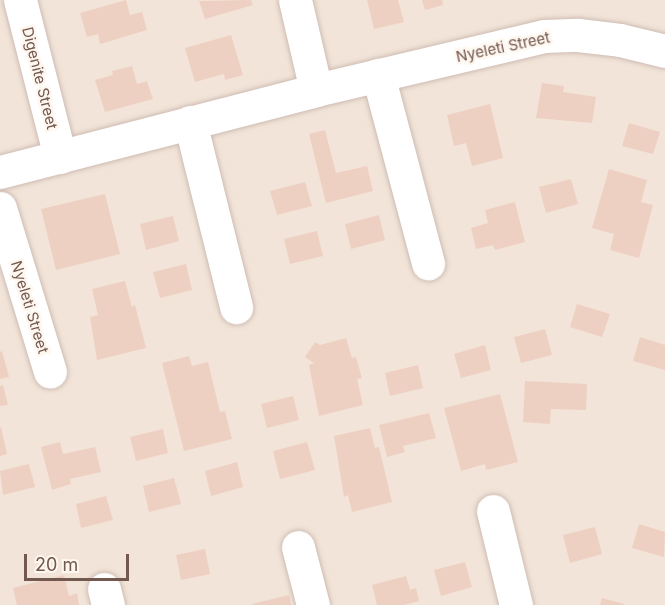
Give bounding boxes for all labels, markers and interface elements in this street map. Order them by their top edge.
street label: Digenite Street [19,25,61,131]
street label: Nyeleti Street [454,28,552,66]
street label: Nyeleti Street [7,259,53,355]
scale bar [27,542,132,580]
text: 20 m [35,554,78,575]

